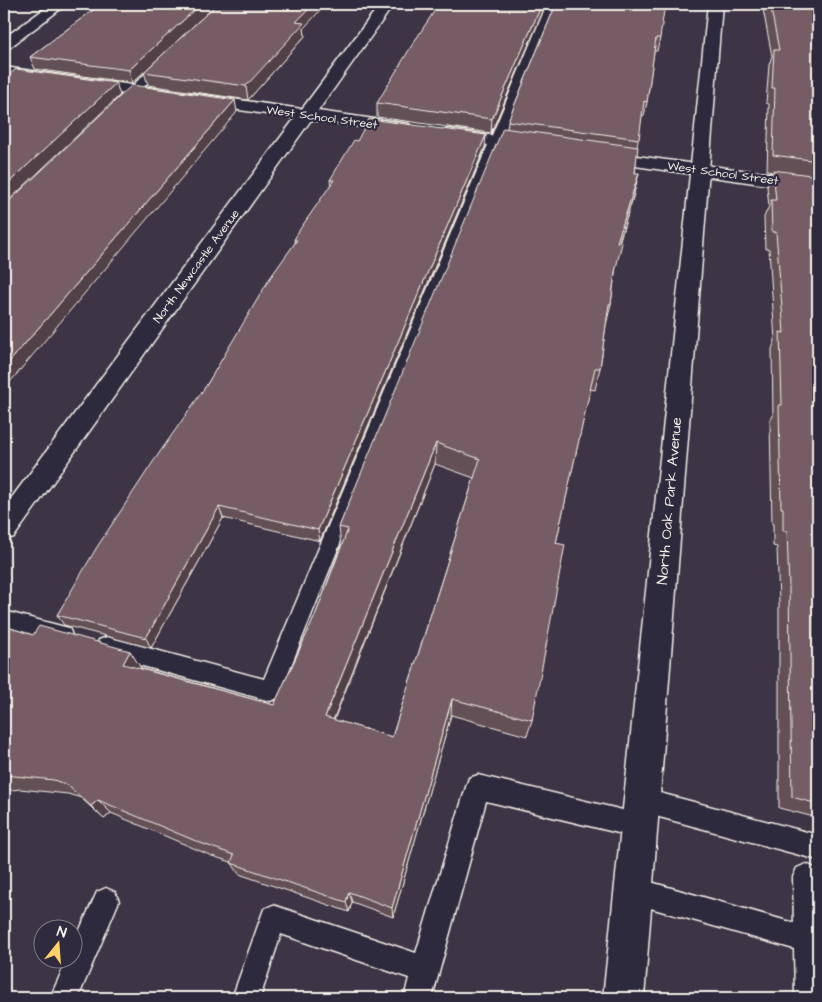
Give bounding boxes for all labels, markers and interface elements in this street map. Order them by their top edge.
street label: West School Street [265,101,379,134]
street label: West School Street [666,157,780,190]
street label: North Newcastle Avenue [149,205,244,327]
street label: North Oak Park Avenue [652,416,687,586]
north arrow [32,920,82,970]
text: N [54,922,69,943]

